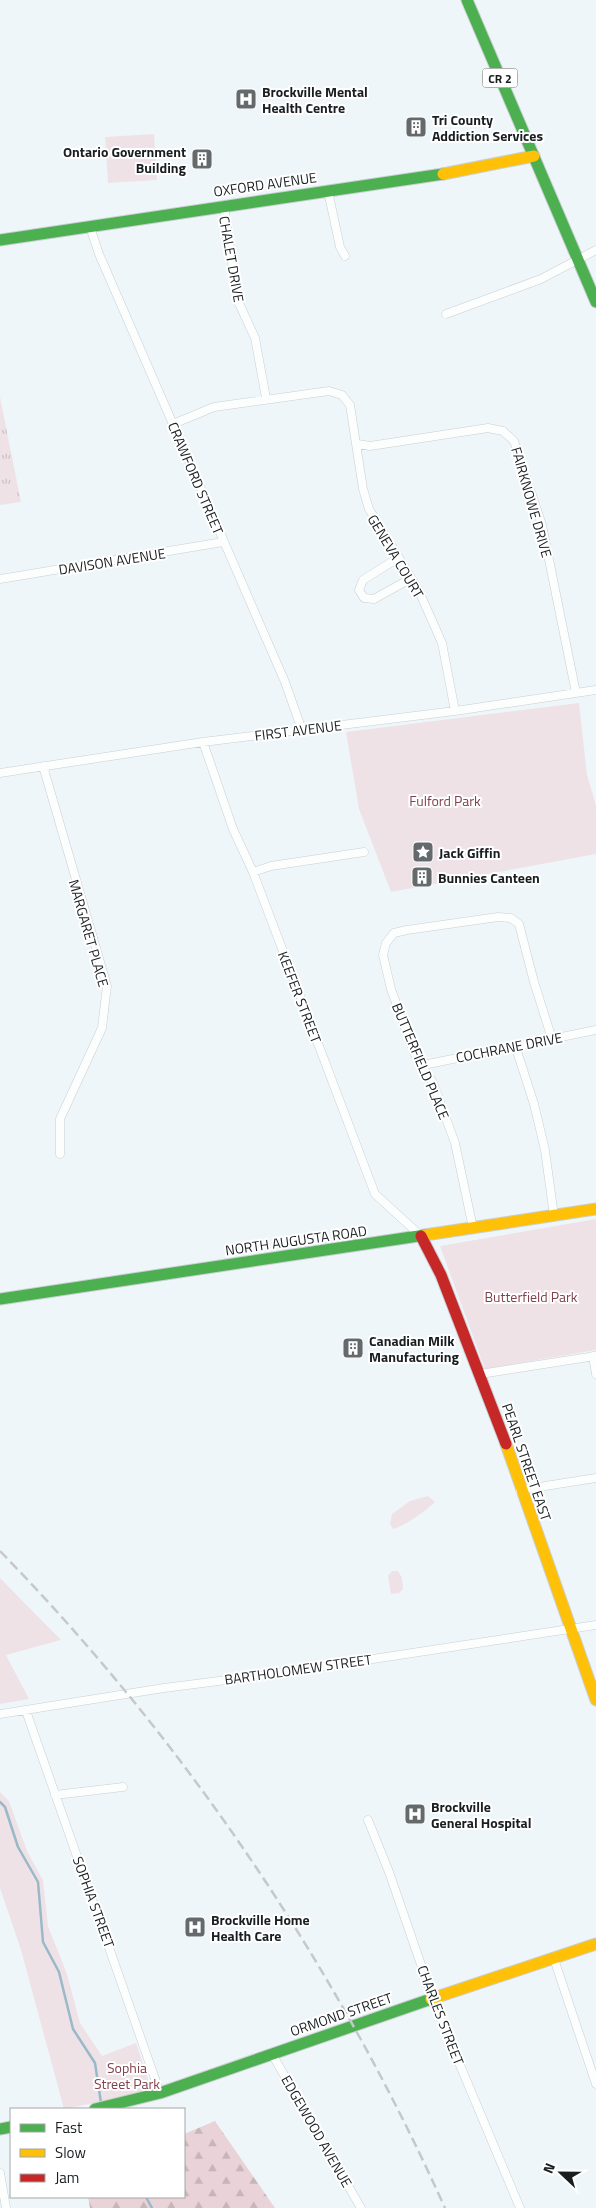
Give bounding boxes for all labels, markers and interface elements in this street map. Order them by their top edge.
road number: CR 2 [482,68,518,88]
place label: Brockville Mental Health Centre [262,81,368,118]
hospital icon: Brockville Mental Health Centre [234,87,258,111]
place label: Tri County Addiction Services [432,109,543,146]
building icon: Tri County Addiction Services [404,115,428,139]
place label: Ontario Government Building [63,141,187,178]
building icon: Ontario Government Building [190,147,214,171]
street label: OXFORD AVENUE [212,166,318,202]
street label: CHALET DRIVE [214,214,250,304]
street label: CRAWFORD STREET [163,419,229,538]
street label: FAIRKNOWE DRIVE [506,444,558,560]
street label: GENEVA COURT [363,510,430,602]
street label: DAVISON AVENUE [57,542,167,580]
street label: FIRST AVENUE [253,714,343,746]
park label: Fulford Park [409,790,481,811]
place icon: Jack Giffin [411,840,435,864]
place label: Jack Giffin [439,842,500,863]
building icon: Bunnies Canteen [410,865,434,889]
place label: Bunnies Canteen [438,867,540,888]
street label: MARGARET PLACE [64,877,114,990]
street label: KEEFER STREET [273,948,327,1046]
street label: BUTTERFIELD PLACE [387,1000,455,1123]
street label: COCHRANE DRIVE [454,1026,564,1068]
street label: NORTH AUGUSTA ROAD [224,1220,368,1260]
park label: Butterfield Park [484,1286,578,1307]
place label: Canadian Milk Manufacturing [369,1330,459,1367]
building icon: Canadian Milk Manufacturing [341,1336,365,1360]
street label: PEARL STREET EAST [497,1400,557,1524]
street label: BARTHOLOMEW STREET [223,1648,374,1690]
place label: Brockville General Hospital [431,1796,532,1833]
hospital icon: Brockville General Hospital [403,1802,427,1826]
street label: SOPHIA STREET [68,1853,120,1951]
place label: Brockville Home Health Care [211,1909,310,1946]
hospital icon: Brockville Home Health Care [183,1915,207,1939]
street label: CHARLES STREET [412,1962,470,2069]
street label: ORMOND STREET [287,1986,396,2041]
park label: Sophia Street Park [94,2057,160,2094]
street label: EDGEWOOD AVENUE [276,2071,358,2191]
legend [10,2108,185,2198]
text: Fast [55,2116,83,2139]
text: Slow [55,2141,86,2164]
north arrow [536,2148,586,2198]
text: N [537,2160,560,2176]
text: Jam [55,2166,79,2189]

